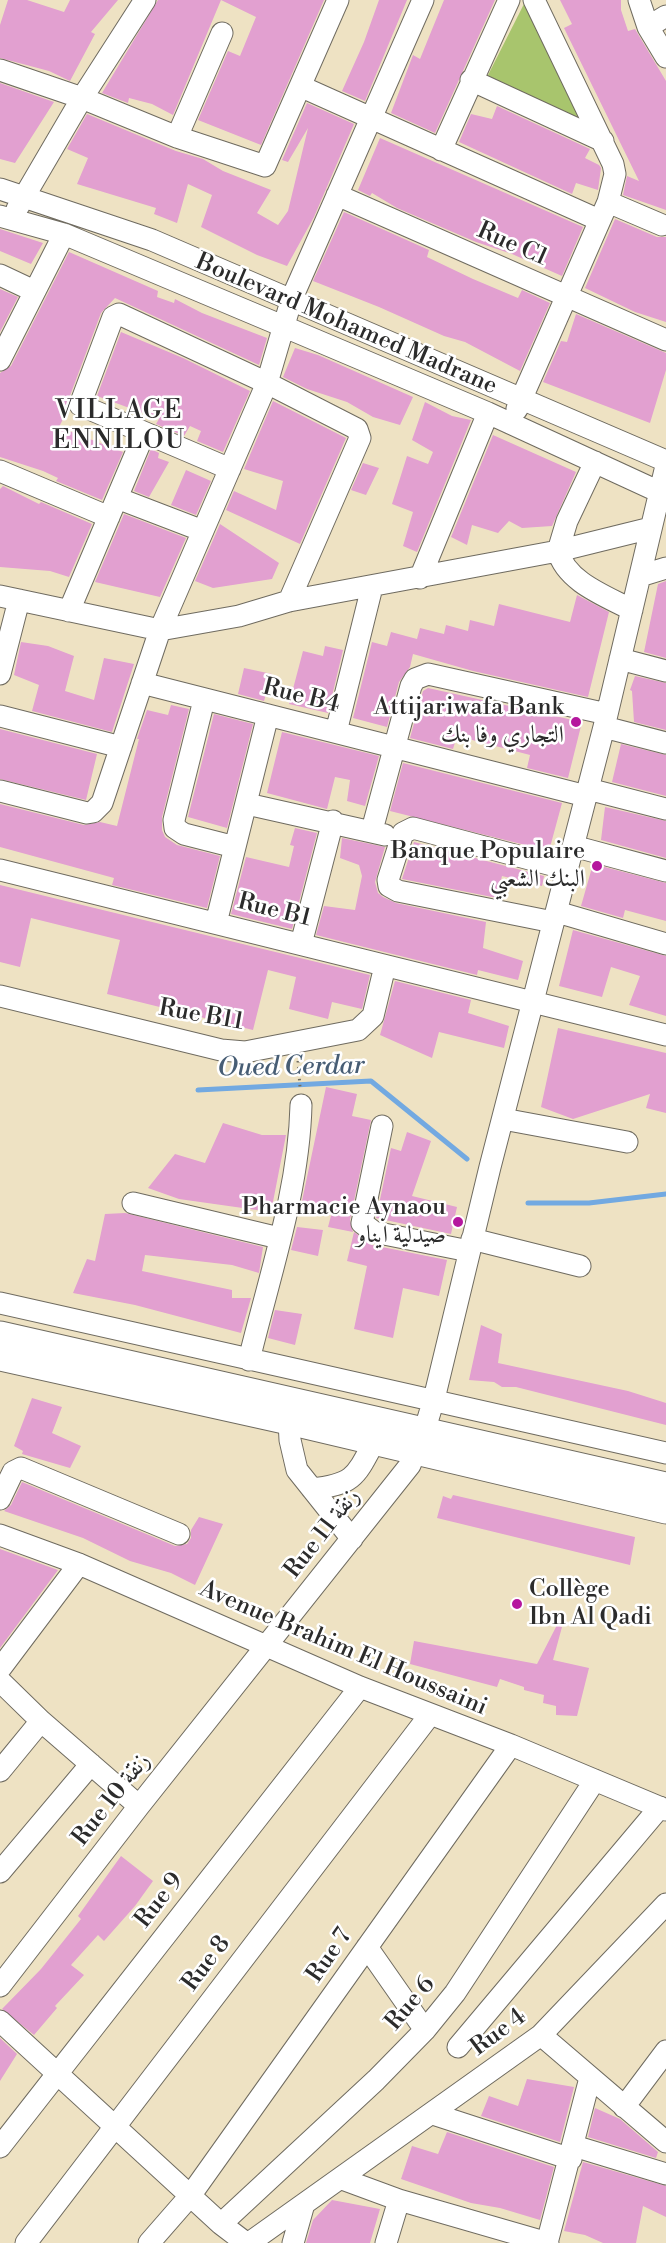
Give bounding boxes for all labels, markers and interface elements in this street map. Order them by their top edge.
street label: Rue C1 [472,217,552,273]
street label: Boulevard Mohamed Madrane [191,248,501,402]
district label: VILLAGE ENNILOU [52,396,186,458]
street label: Rue B4 [259,674,343,720]
place label: Attijariwafa Bank التجاري وفا بنك [374,694,564,750]
marker: Attijariwafa Bank التجاري وفا بنك [569,715,583,729]
place label: Banque Populaire البنك الشعبي [391,838,585,894]
marker: Banque Populaire البنك الشعبي [590,859,604,873]
street label: Rue B1 [234,888,314,934]
street label: Rue B11 [156,994,246,1038]
water label: Oued Cerdar [217,1051,365,1085]
place label: Pharmacie Aynaou صيدلية ايناو [242,1194,446,1250]
marker: Pharmacie Aynaou صيدلية ايناو [451,1215,465,1229]
street label: Rue 11 زنقة [279,1483,367,1585]
street label: Avenue Brahim El Houssaini [195,1575,491,1723]
place label: Collège Ibn Al Qadi [529,1576,652,1632]
marker: Collège Ibn Al Qadi [510,1597,524,1611]
street label: Rue 10 زنقة [67,1748,157,1852]
street label: Rue 9 [130,1868,190,1934]
street label: Rue 7 [301,1923,359,1989]
street label: Rue 8 [177,1931,237,1997]
street label: Rue 6 [380,1971,442,2037]
street label: Rue 4 [466,2003,532,2063]

